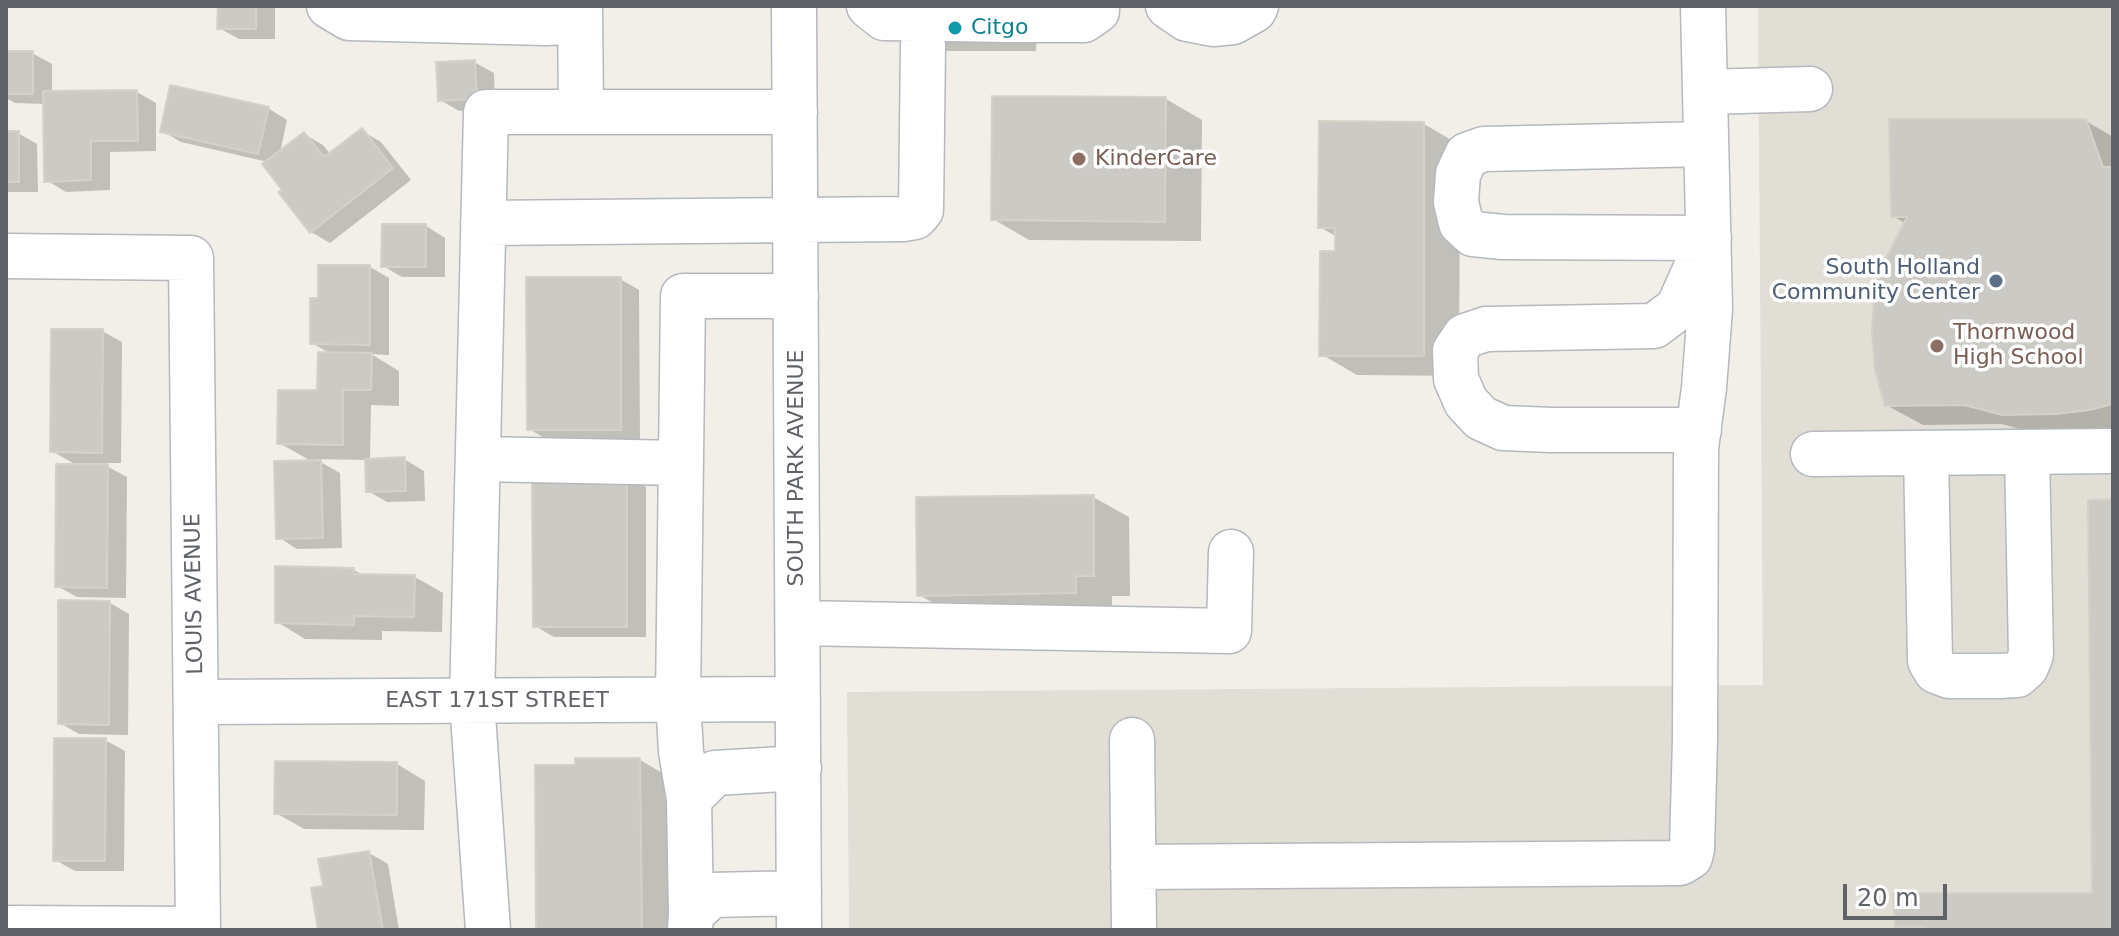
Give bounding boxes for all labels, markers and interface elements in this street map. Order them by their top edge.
place label: Citgo [971,15,1029,41]
marker: Citgo [946,19,964,37]
place label: KinderCare [1095,146,1217,172]
marker: KinderCare [1070,150,1088,168]
place label: South Holland Community Center [1772,255,1980,306]
marker: South Holland Community Center [1987,272,2005,290]
place label: Thornwood High School [1953,320,2084,372]
marker: Thornwood High School [1928,337,1946,355]
street label: SOUTH PARK AVENUE [784,349,810,587]
street label: LOUIS AVENUE [180,513,210,675]
street label: EAST 171ST STREET [385,688,609,714]
scale bar [1847,868,1951,918]
text: 20 m [1857,884,1919,912]

